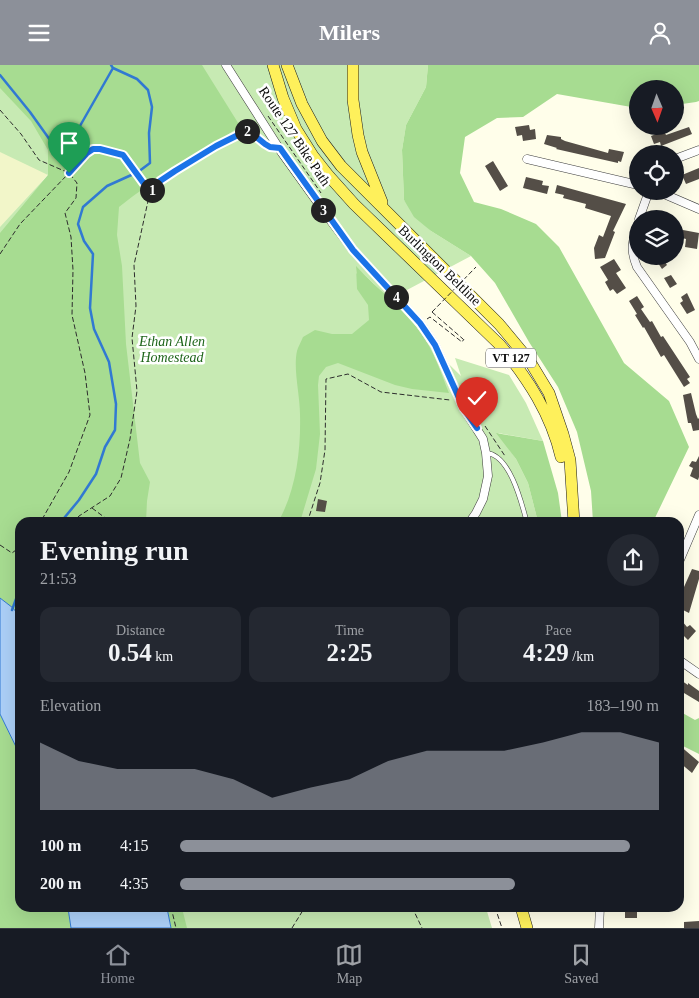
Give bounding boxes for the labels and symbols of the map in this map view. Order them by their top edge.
north arrow [629,80,684,135]
street label: Route 127 Bike Path [256,84,333,189]
pin: 2 [234,119,260,143]
pin [48,122,90,173]
pin: 1 [140,177,164,203]
pin: 3 [310,197,336,223]
street label: Burlington Beltline [395,222,484,308]
pin: 4 [384,285,408,309]
park label: Ethan Allen Homestead [138,334,205,365]
road number: VT 127 [486,349,536,367]
pin [456,377,498,428]

